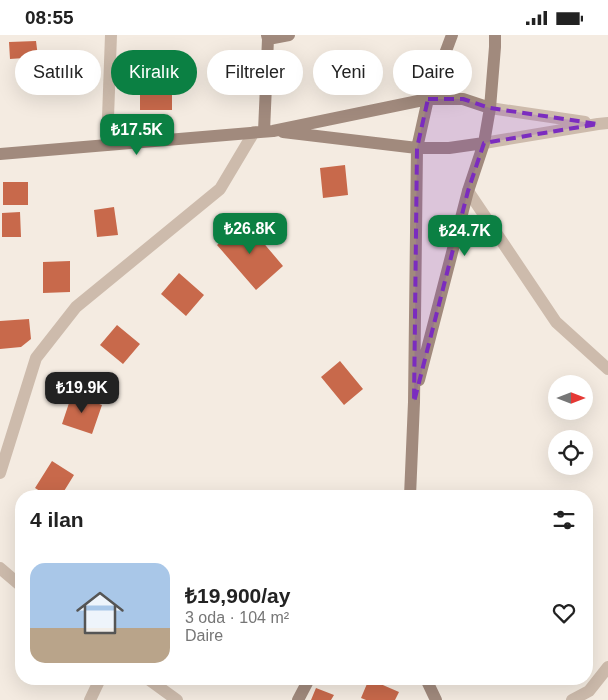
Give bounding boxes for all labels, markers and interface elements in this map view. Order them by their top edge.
text: 08:55 [25,7,74,28]
chip: Satılık [15,50,101,95]
chip: Kiralık [111,50,197,95]
chip: Filtreler [207,50,303,95]
chip: Yeni [313,50,383,95]
chip: Daire [393,50,472,95]
pin: ₺17.5K [96,113,178,156]
text: ₺17.5K [111,121,163,138]
pin: ₺26.8K [209,213,291,255]
pin: ₺24.7K [424,215,506,257]
text: ₺26.8K [224,220,276,237]
text: ₺24.7K [439,222,491,239]
pin: ₺19.9K [41,371,123,414]
north arrow [548,375,592,420]
map controls [548,375,593,475]
text: ₺19.9K [56,379,108,396]
button: locate [548,430,593,475]
icon: filters [550,506,578,534]
text: 4 ilan [30,508,84,531]
icon: home [70,583,130,643]
text: ₺19,900/ay [185,584,290,607]
icon: heart [550,599,578,627]
text: 3 oda · 104 m² [185,609,289,626]
text: Daire [185,627,223,644]

